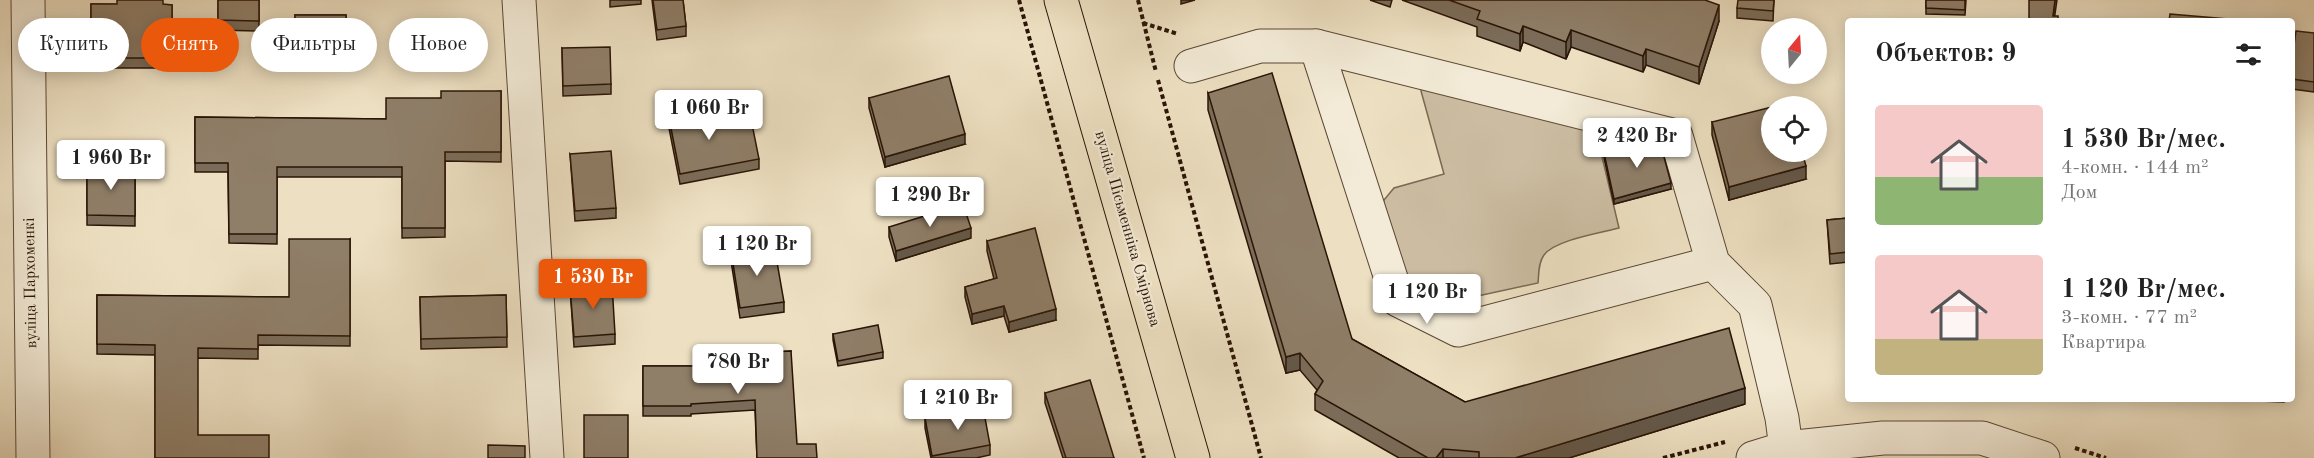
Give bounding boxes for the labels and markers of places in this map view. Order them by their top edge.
pin: 1 060 Br [647,90,771,141]
pin: 2 420 Br [1575,118,1699,169]
pin: 1 960 Br [49,140,173,191]
pin: 1 290 Br [868,177,992,228]
pin: 1 120 Br [695,226,819,277]
pin: 1 530 Br [531,259,655,310]
pin: 1 120 Br [1365,274,1489,325]
pin: 780 Br [689,344,787,395]
pin: 1 210 Br [896,380,1020,431]

